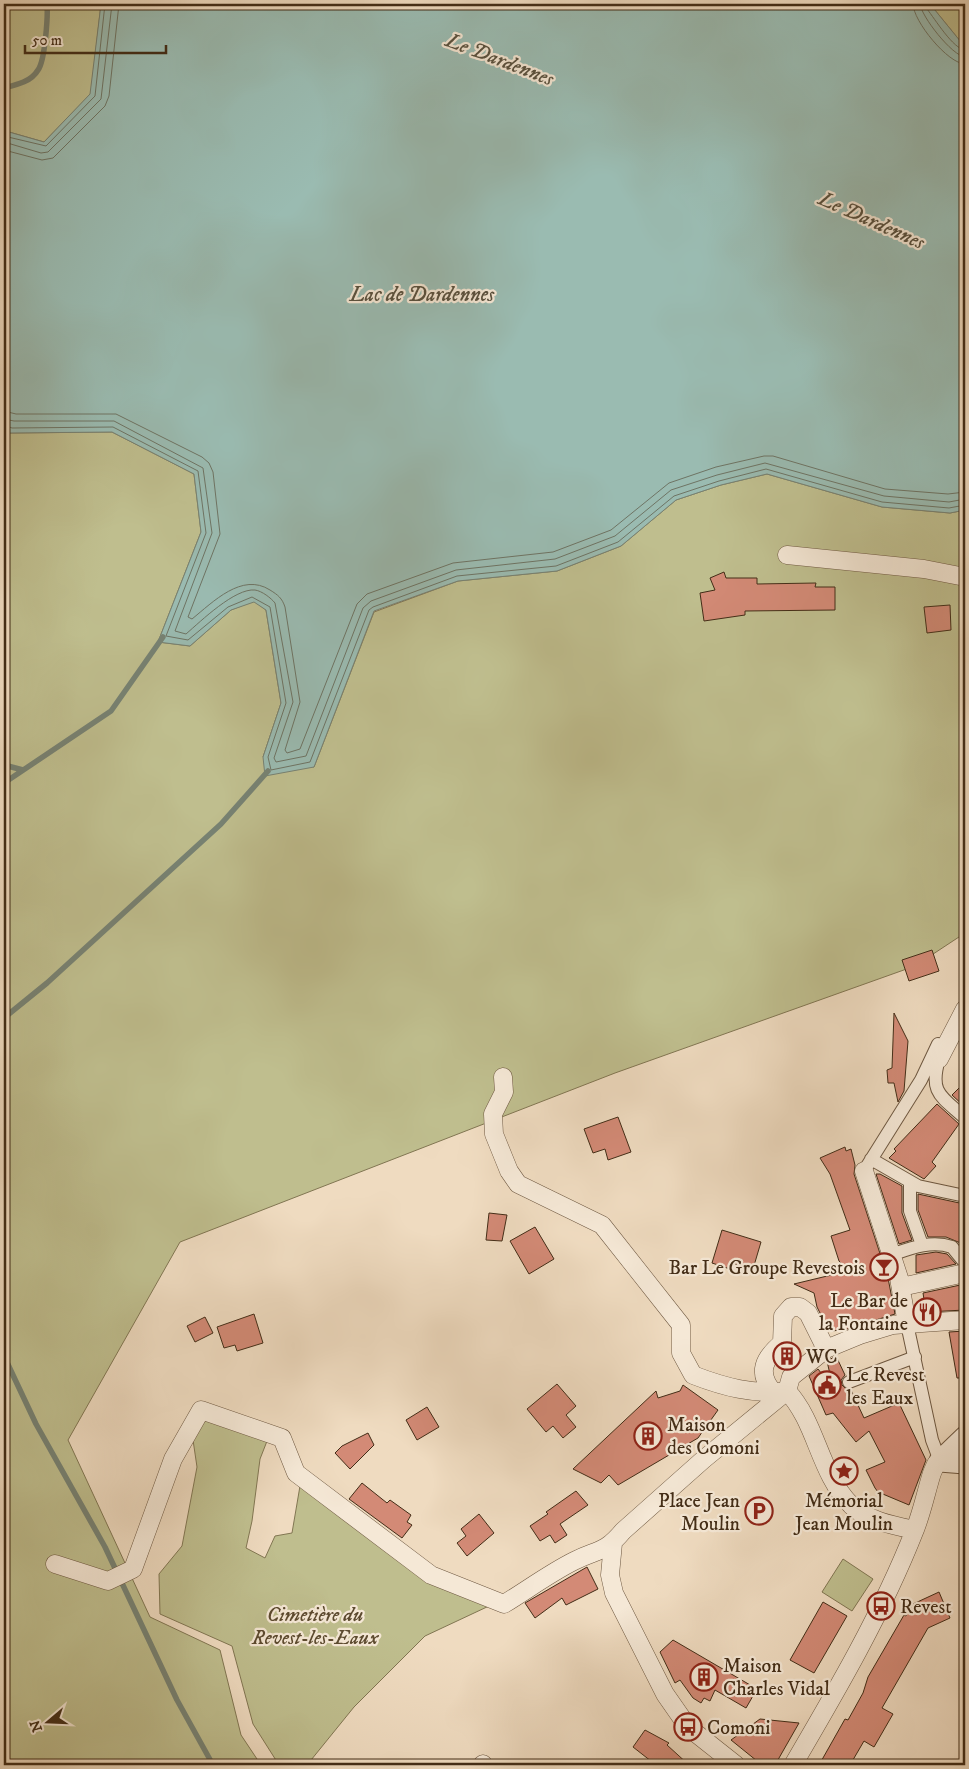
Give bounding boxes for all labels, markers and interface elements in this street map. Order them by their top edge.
scale bar [25,22,166,54]
water label: Le Dardennes [441,27,558,93]
text: 50 m [32,31,62,50]
water label: Le Dardennes [814,186,929,256]
water label: Lac de Dardennes [349,282,495,308]
bar icon: Bar Le Groupe Revestois [869,1252,899,1282]
place label: Bar Le Groupe Revestois [669,1256,865,1281]
place label: Le Bar de la Fontaine [819,1289,908,1337]
restaurant icon: Le Bar de la Fontaine [912,1297,942,1327]
building icon: WC [772,1341,802,1371]
place label: WC [805,1345,837,1370]
place label: Le Revest les Eaux [846,1363,925,1411]
public building icon: Le Revest les Eaux [812,1370,842,1400]
place label: Maison des Comoni [667,1413,760,1461]
building icon: Maison des Comoni [633,1421,663,1451]
place icon: Mémorial Jean Moulin [829,1456,859,1486]
place label: Place Jean Moulin [658,1489,741,1537]
place label: Mémorial Jean Moulin [793,1489,894,1537]
parking icon: Place Jean Moulin [744,1496,774,1526]
bus stop icon: Revest [866,1591,896,1621]
place label: Revest [900,1595,952,1620]
park label: Cimetière du Revest-les-Eaux [251,1603,380,1651]
place label: Maison Charles Vidal [723,1654,830,1702]
building icon: Maison Charles Vidal [689,1662,719,1692]
north arrow [22,1696,72,1746]
bus stop icon: Comoni [673,1712,703,1742]
place label: Comoni [707,1716,770,1741]
text: N [26,1717,47,1734]

